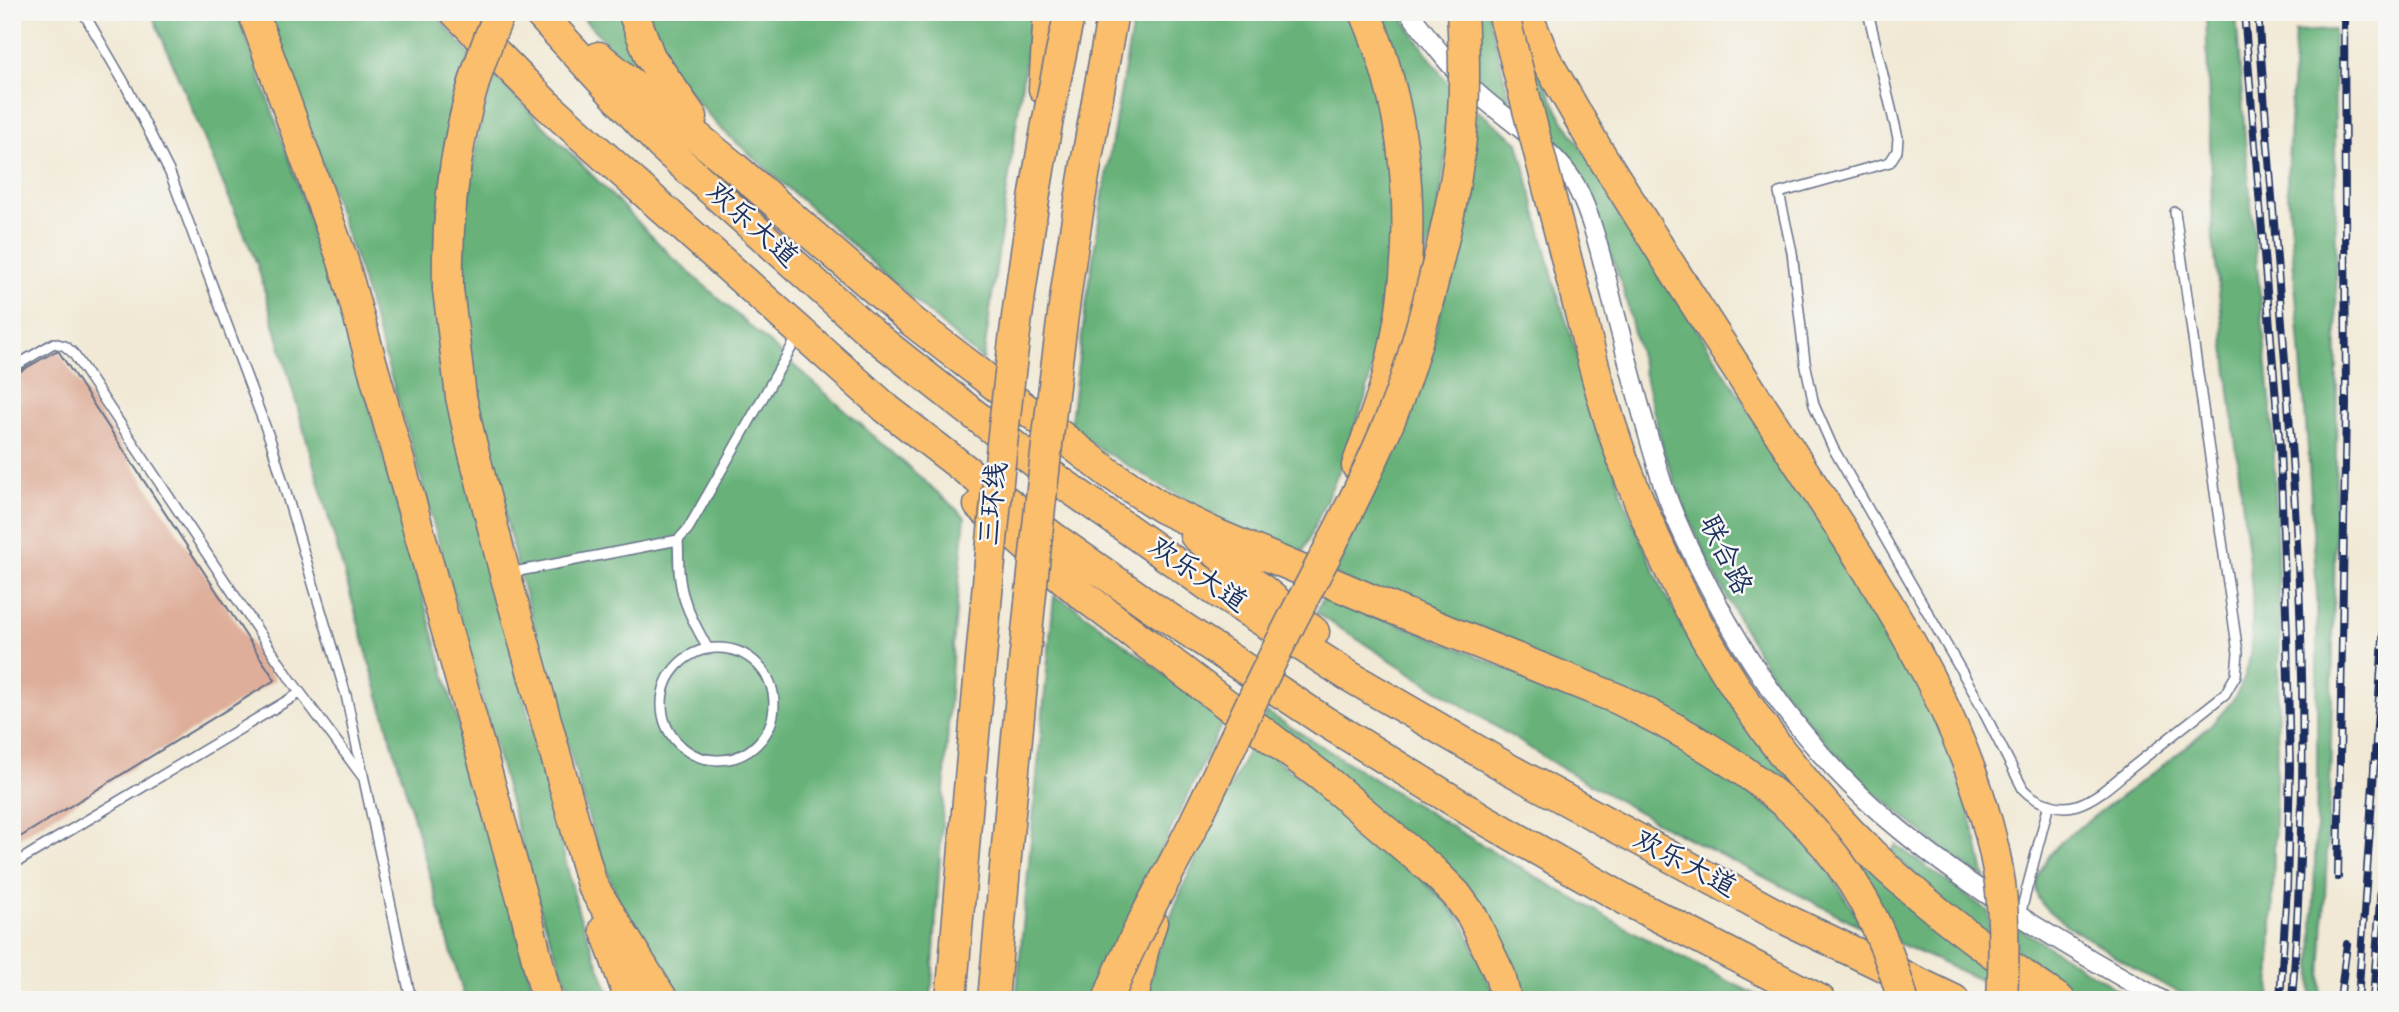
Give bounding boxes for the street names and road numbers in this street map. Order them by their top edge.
street label: 欢乐大道 [696,173,806,279]
street label: 三环线 [970,460,1020,548]
street label: 联合路 [1687,509,1761,603]
street label: 欢乐大道 [1139,528,1255,624]
street label: 欢乐大道 [1625,821,1743,909]

